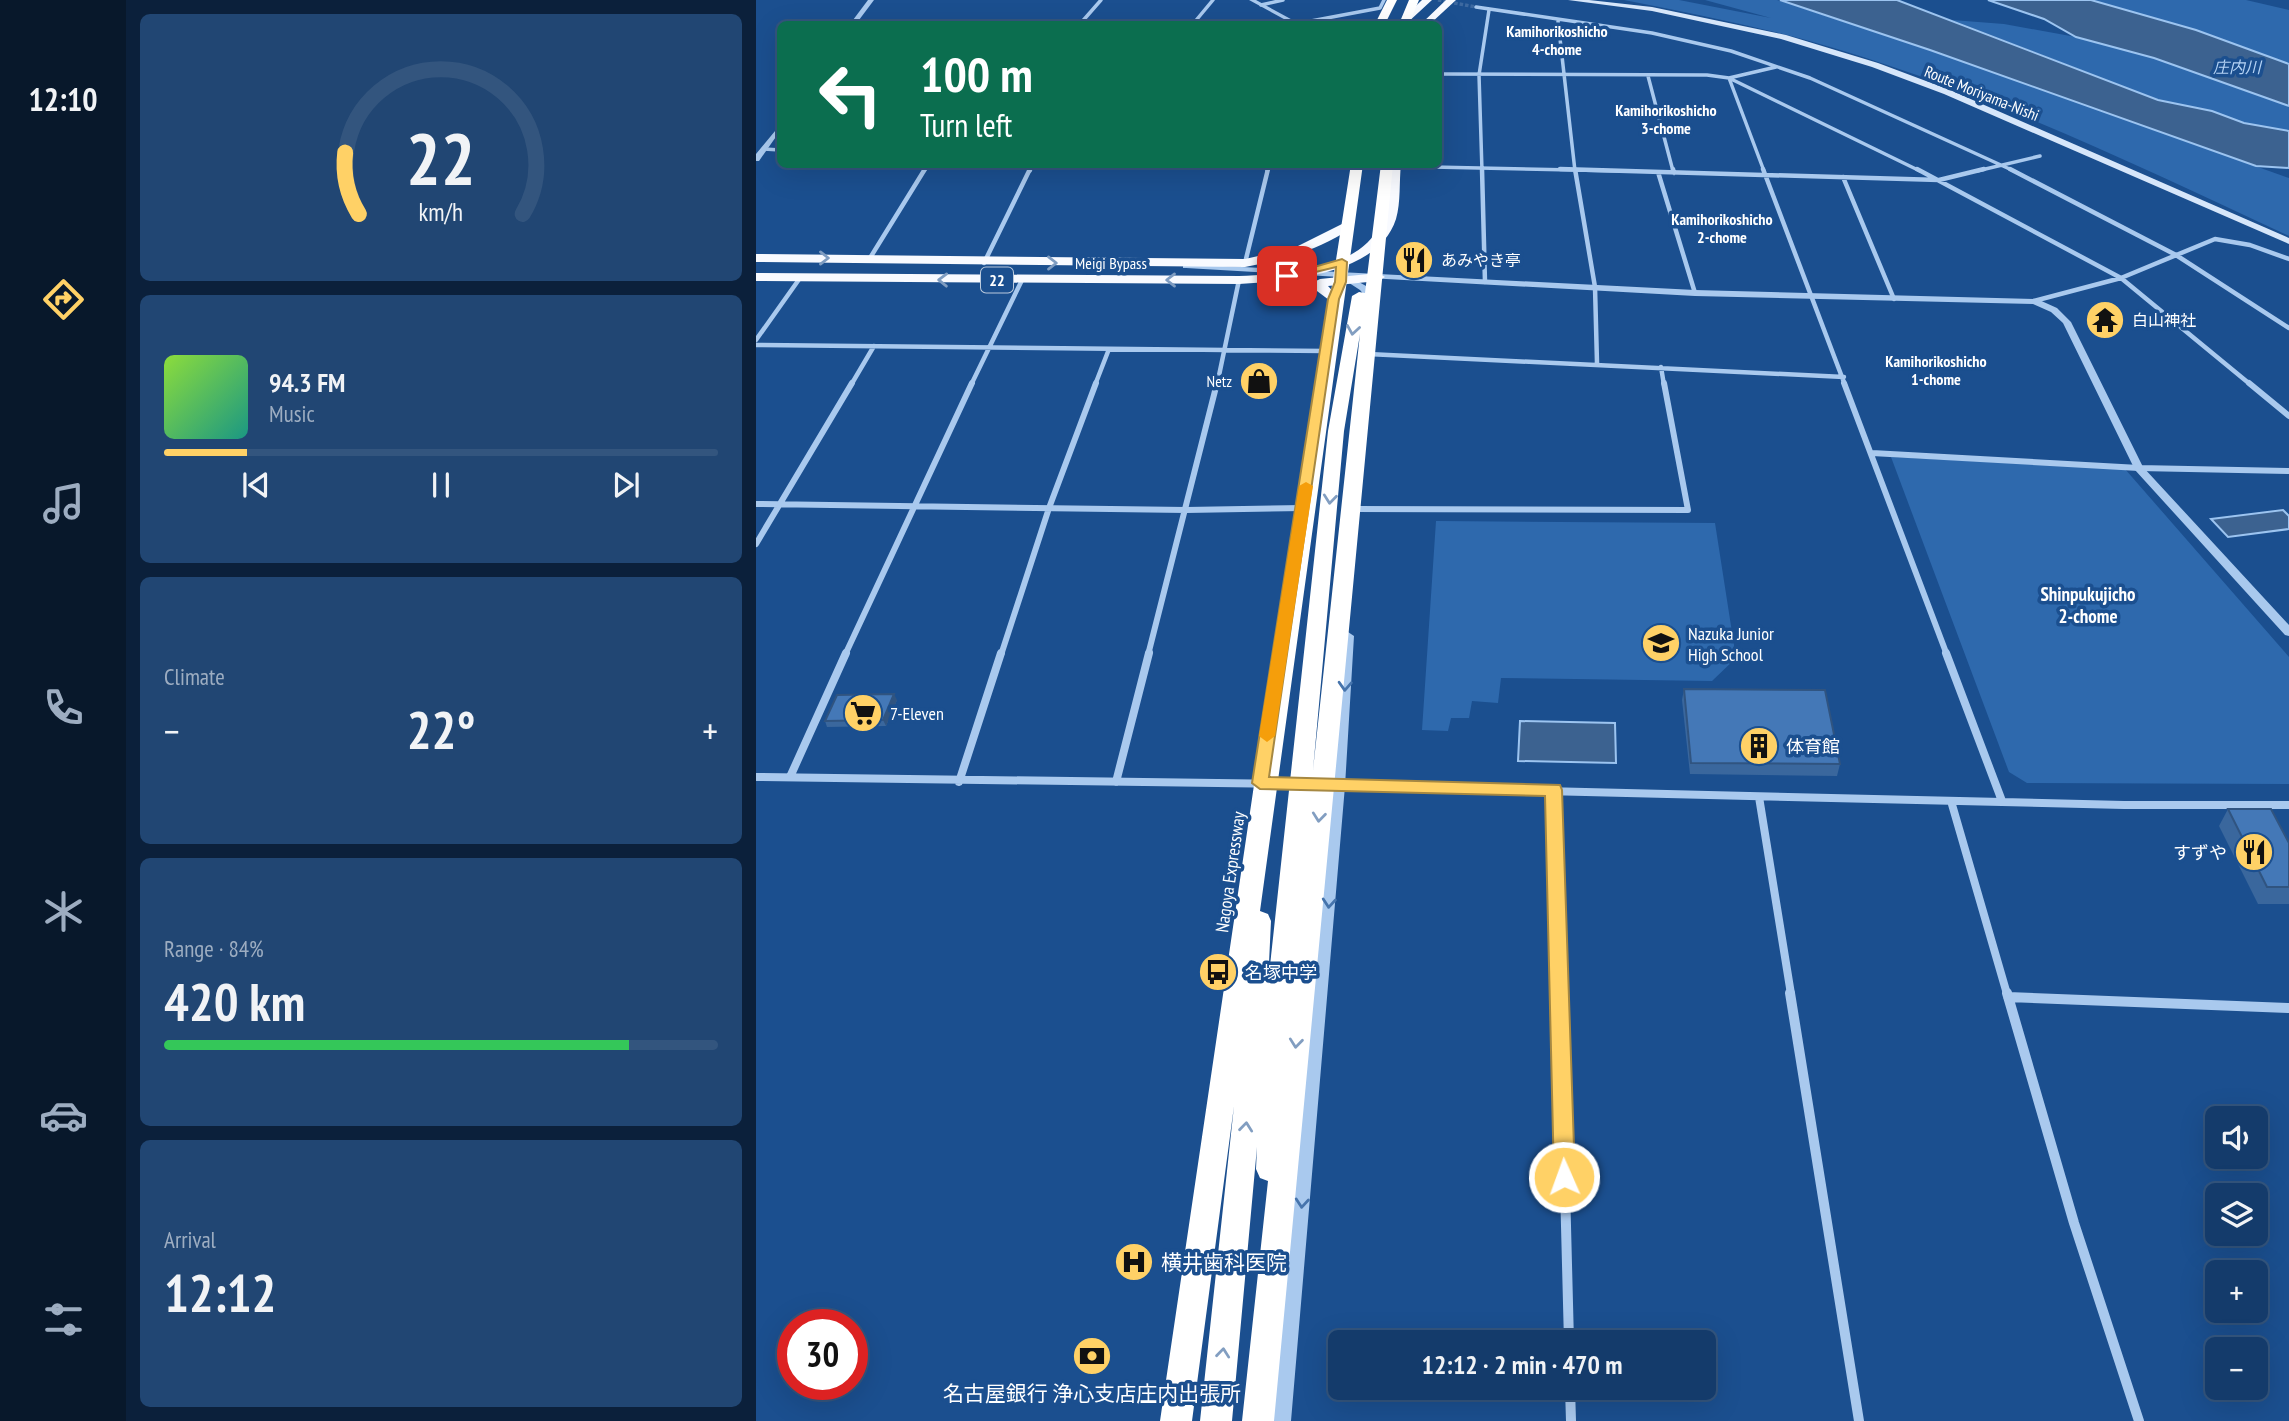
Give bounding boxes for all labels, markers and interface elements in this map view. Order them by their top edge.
district label: Kamihorikoshicho 4-chome [1506,21,1608,59]
text: 100 m [920,42,1033,106]
icon: left [805,49,896,140]
water label: 庄内川 [2213,57,2263,77]
street label: Route Moriyama-Nishi [1922,61,2042,125]
text: 12:10 [28,78,98,120]
district label: Kamihorikoshicho 3-chome [1615,100,1717,138]
text: Turn left [920,104,1012,146]
text: 22 [406,110,476,204]
text: km/h [419,196,463,228]
district label: Kamihorikoshicho 2-chome [1671,209,1773,247]
restaurant icon: あみやき亭 [1393,239,1435,281]
pin [1257,246,1317,306]
one-way arrow [819,250,830,266]
place label: あみやき亭 [1441,250,1521,270]
street label: Meigi Bypass [1075,253,1147,273]
one-way arrow [1047,255,1057,271]
icon: arrive [1268,257,1306,295]
road number: 22 [981,268,1013,292]
one-way arrow [937,272,948,287]
one-way arrow [1165,272,1175,288]
icon: directions [39,275,88,324]
temple icon: 白山神社 [2084,299,2126,341]
place label: 白山神社 [2132,310,2196,330]
one-way arrow [1346,324,1361,336]
district label: Kamihorikoshicho 1-chome [1885,351,1987,389]
shop icon: Netz [1238,360,1280,402]
text: 94.3 FM [269,366,345,399]
place label: Netz [1207,371,1232,391]
text: Music [269,399,315,428]
icon: previous [237,466,275,504]
icon: pause [422,466,460,504]
icon: next [607,466,645,504]
icon: music [39,479,88,528]
one-way arrow [1322,493,1337,505]
district label: Shinpukujicho 2-chome [2040,582,2136,628]
school or university icon: Nazuka Junior High School [1640,622,1682,664]
place label: Nazuka Junior High School [1688,622,1774,666]
text: Climate [164,662,225,691]
one-way arrow [1338,680,1353,691]
icon: phone [39,683,88,732]
supermarket icon: 7-Eleven [842,692,884,734]
text: 22° [407,696,475,763]
place label: 7-Eleven [890,702,944,725]
text: − [164,706,180,755]
text: + [702,706,718,755]
building icon: 体育館 [1738,725,1780,767]
place label: 体育館 [1786,735,1840,758]
street label: Nagoya Expressway [1210,810,1250,934]
one-way arrow [1312,812,1327,823]
restaurant icon: すずや [2233,831,2275,873]
place label: すずや [2173,841,2227,864]
icon: climate [39,887,88,936]
one-way arrow [1321,897,1336,909]
text: Range · 84% [164,934,264,963]
bus stop icon: 名塚中学 [1197,951,1239,993]
place label: 名塚中学 [1245,961,1317,984]
text: 420 km [164,968,305,1035]
one-way arrow [1289,1038,1304,1049]
icon: car [39,1091,88,1140]
map controls [2205,1106,2268,1400]
button: sound [2205,1106,2268,1169]
one-way arrow [1238,1121,1253,1133]
position arrow [1527,1140,1601,1214]
button: layers [2205,1183,2268,1246]
one-way arrow [1295,1197,1310,1208]
text: Arrival [164,1225,216,1254]
hospital icon: 横井歯科医院 [1113,1241,1155,1283]
place label: 横井歯科医院 [1161,1249,1287,1276]
text: 12:12 [164,1259,276,1326]
button: + [2205,1260,2268,1323]
icon: filters [39,1295,88,1344]
speed limit sign: 30 [777,1309,868,1400]
bank icon: 名古屋銀行 浄心支店庄内出張所 [1071,1335,1113,1377]
button: − [2205,1337,2268,1400]
one-way arrow [1215,1347,1230,1358]
text: 12:12 · 2 min · 470 m [1422,1348,1622,1381]
place label: 名古屋銀行 浄心支店庄内出張所 [943,1380,1241,1407]

